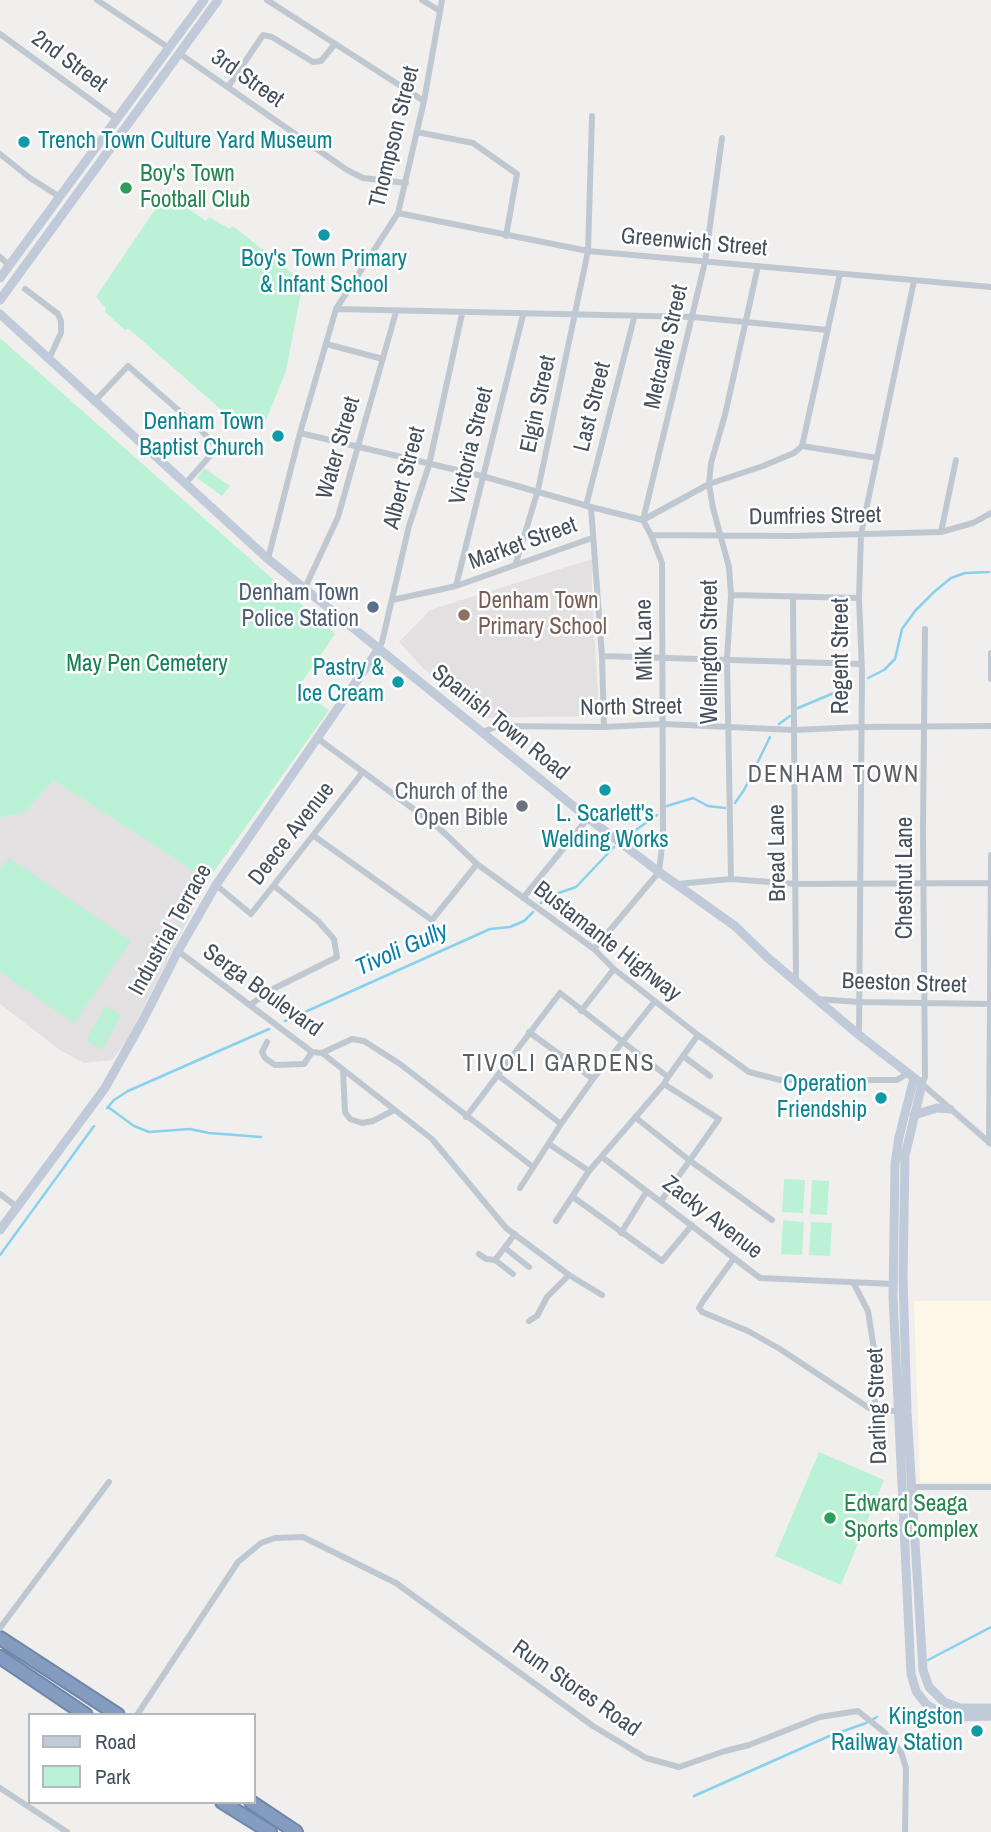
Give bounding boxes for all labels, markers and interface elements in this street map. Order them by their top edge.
street label: 2nd Street [26,25,112,99]
street label: 3rd Street [205,44,289,114]
street label: Thompson Street [364,63,426,211]
place label: Trench Town Culture Yard Museum [38,128,333,156]
marker: Trench Town Culture Yard Museum [16,134,32,150]
place label: Boy's Town Football Club [140,161,250,215]
marker: Boy's Town Football Club [118,180,134,196]
street label: Greenwich Street [620,223,768,263]
marker: Boy's Town Primary & Infant School [316,227,332,243]
place label: Boy's Town Primary & Infant School [241,246,407,300]
street label: Metcalfe Street [639,282,695,412]
street label: Elgin Street [515,353,563,455]
street label: Last Street [569,359,617,455]
street label: Victoria Street [444,384,500,508]
street label: Water Street [311,394,367,502]
place label: Denham Town Baptist Church [139,409,264,463]
street label: Albert Street [378,424,432,532]
marker: Denham Town Baptist Church [270,428,286,444]
street label: Dumfries Street [749,502,881,532]
street label: Market Street [465,512,581,576]
place label: Denham Town Police Station [238,580,359,634]
street label: Wellington Street [697,580,725,724]
place label: Denham Town Primary School [478,588,607,642]
street label: Regent Street [828,598,856,714]
marker: Denham Town Police Station [365,599,381,615]
street label: Milk Lane [630,599,660,681]
marker: Denham Town Primary School [456,607,472,623]
park label: May Pen Cemetery [66,651,228,679]
place label: Pastry & Ice Cream [297,655,384,709]
street label: Spanish Town Road [426,659,574,787]
marker: Pastry & Ice Cream [390,674,406,690]
street label: North Street [580,693,682,723]
district label: DENHAM TOWN [749,762,919,790]
street label: Deece Avenue [243,777,341,891]
place label: Church of the Open Bible [395,779,508,833]
marker: L. Scarlett's Welding Works [597,782,613,798]
marker: Church of the Open Bible [514,798,530,814]
place label: L. Scarlett's Welding Works [541,801,669,855]
street label: Bread Lane [763,804,793,902]
street label: Chestnut Lane [892,817,920,939]
street label: Industrial Terrace [124,860,218,1000]
street label: Bustamante Highway [528,876,686,1008]
water label: Tivoli Gully [352,917,452,983]
street label: Serga Boulevard [197,939,327,1043]
street label: Beeston Street [841,968,967,1000]
district label: TIVOLI GARDENS [464,1051,654,1079]
place label: Operation Friendship [777,1071,867,1125]
marker: Operation Friendship [873,1090,889,1106]
street label: Zacky Avenue [657,1170,767,1266]
street label: Darling Street [862,1347,894,1465]
place label: Edward Seaga Sports Complex [844,1491,978,1545]
marker: Edward Seaga Sports Complex [822,1510,838,1526]
street label: Rum Stores Road [507,1635,645,1743]
place label: Kingston Railway Station [831,1704,963,1758]
legend [28,1713,256,1804]
marker: Kingston Railway Station [969,1723,985,1739]
text: Road [95,1727,136,1756]
text: Park [95,1762,130,1791]

